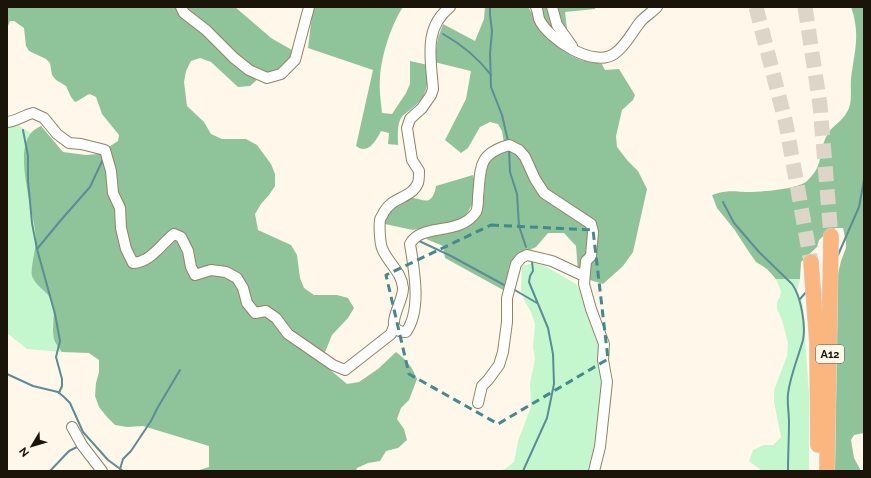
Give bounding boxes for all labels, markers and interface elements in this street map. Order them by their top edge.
road number: A12 [816,345,844,363]
north arrow [12,426,52,466]
text: N [17,445,32,459]

